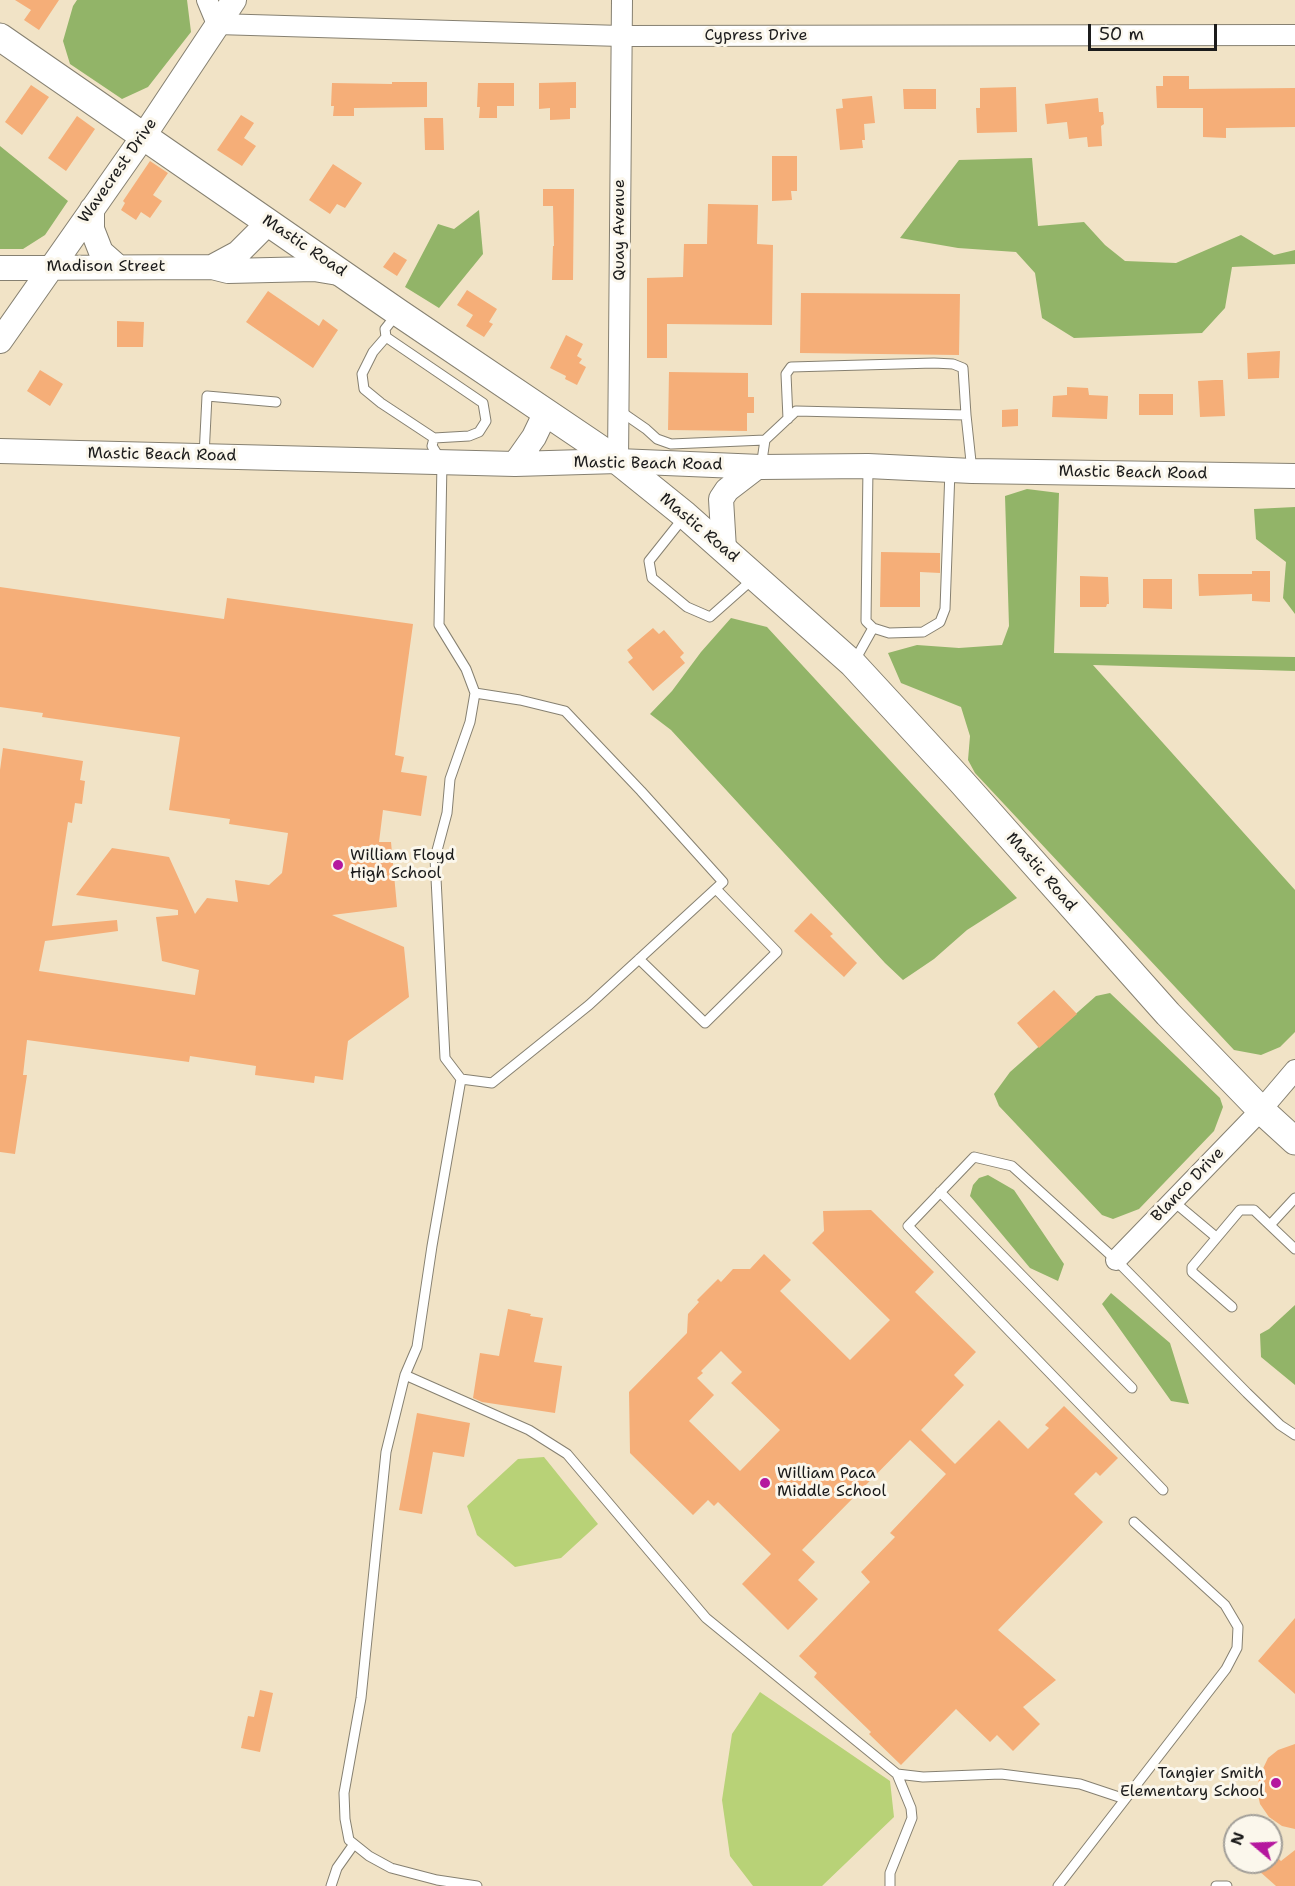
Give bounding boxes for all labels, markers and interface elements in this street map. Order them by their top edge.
scale bar [1091,12,1220,50]
text: 50 m [1099,22,1144,46]
street label: Cypress Drive [704,26,808,46]
street label: Wavecrest Drive [75,115,161,227]
street label: Quay Avenue [610,179,630,281]
street label: Mastic Road [258,211,350,281]
street label: Madison Street [46,257,166,277]
street label: Mastic Beach Road [87,444,237,466]
street label: Mastic Beach Road [573,453,723,475]
street label: Mastic Beach Road [1058,462,1208,484]
street label: Mastic Road [655,489,743,567]
street label: Mastic Road [1002,829,1080,915]
place label: William Floyd High School [350,846,455,884]
marker: William Floyd High School [331,858,345,872]
street label: Blanco Drive [1148,1144,1228,1226]
place label: William Paca Middle School [777,1464,886,1502]
marker: William Paca Middle School [758,1476,772,1490]
place label: Tangier Smith Elementary School [1120,1764,1264,1802]
marker: Tangier Smith Elementary School [1269,1776,1283,1790]
north arrow [1223,1814,1283,1874]
text: N [1225,1829,1249,1848]

